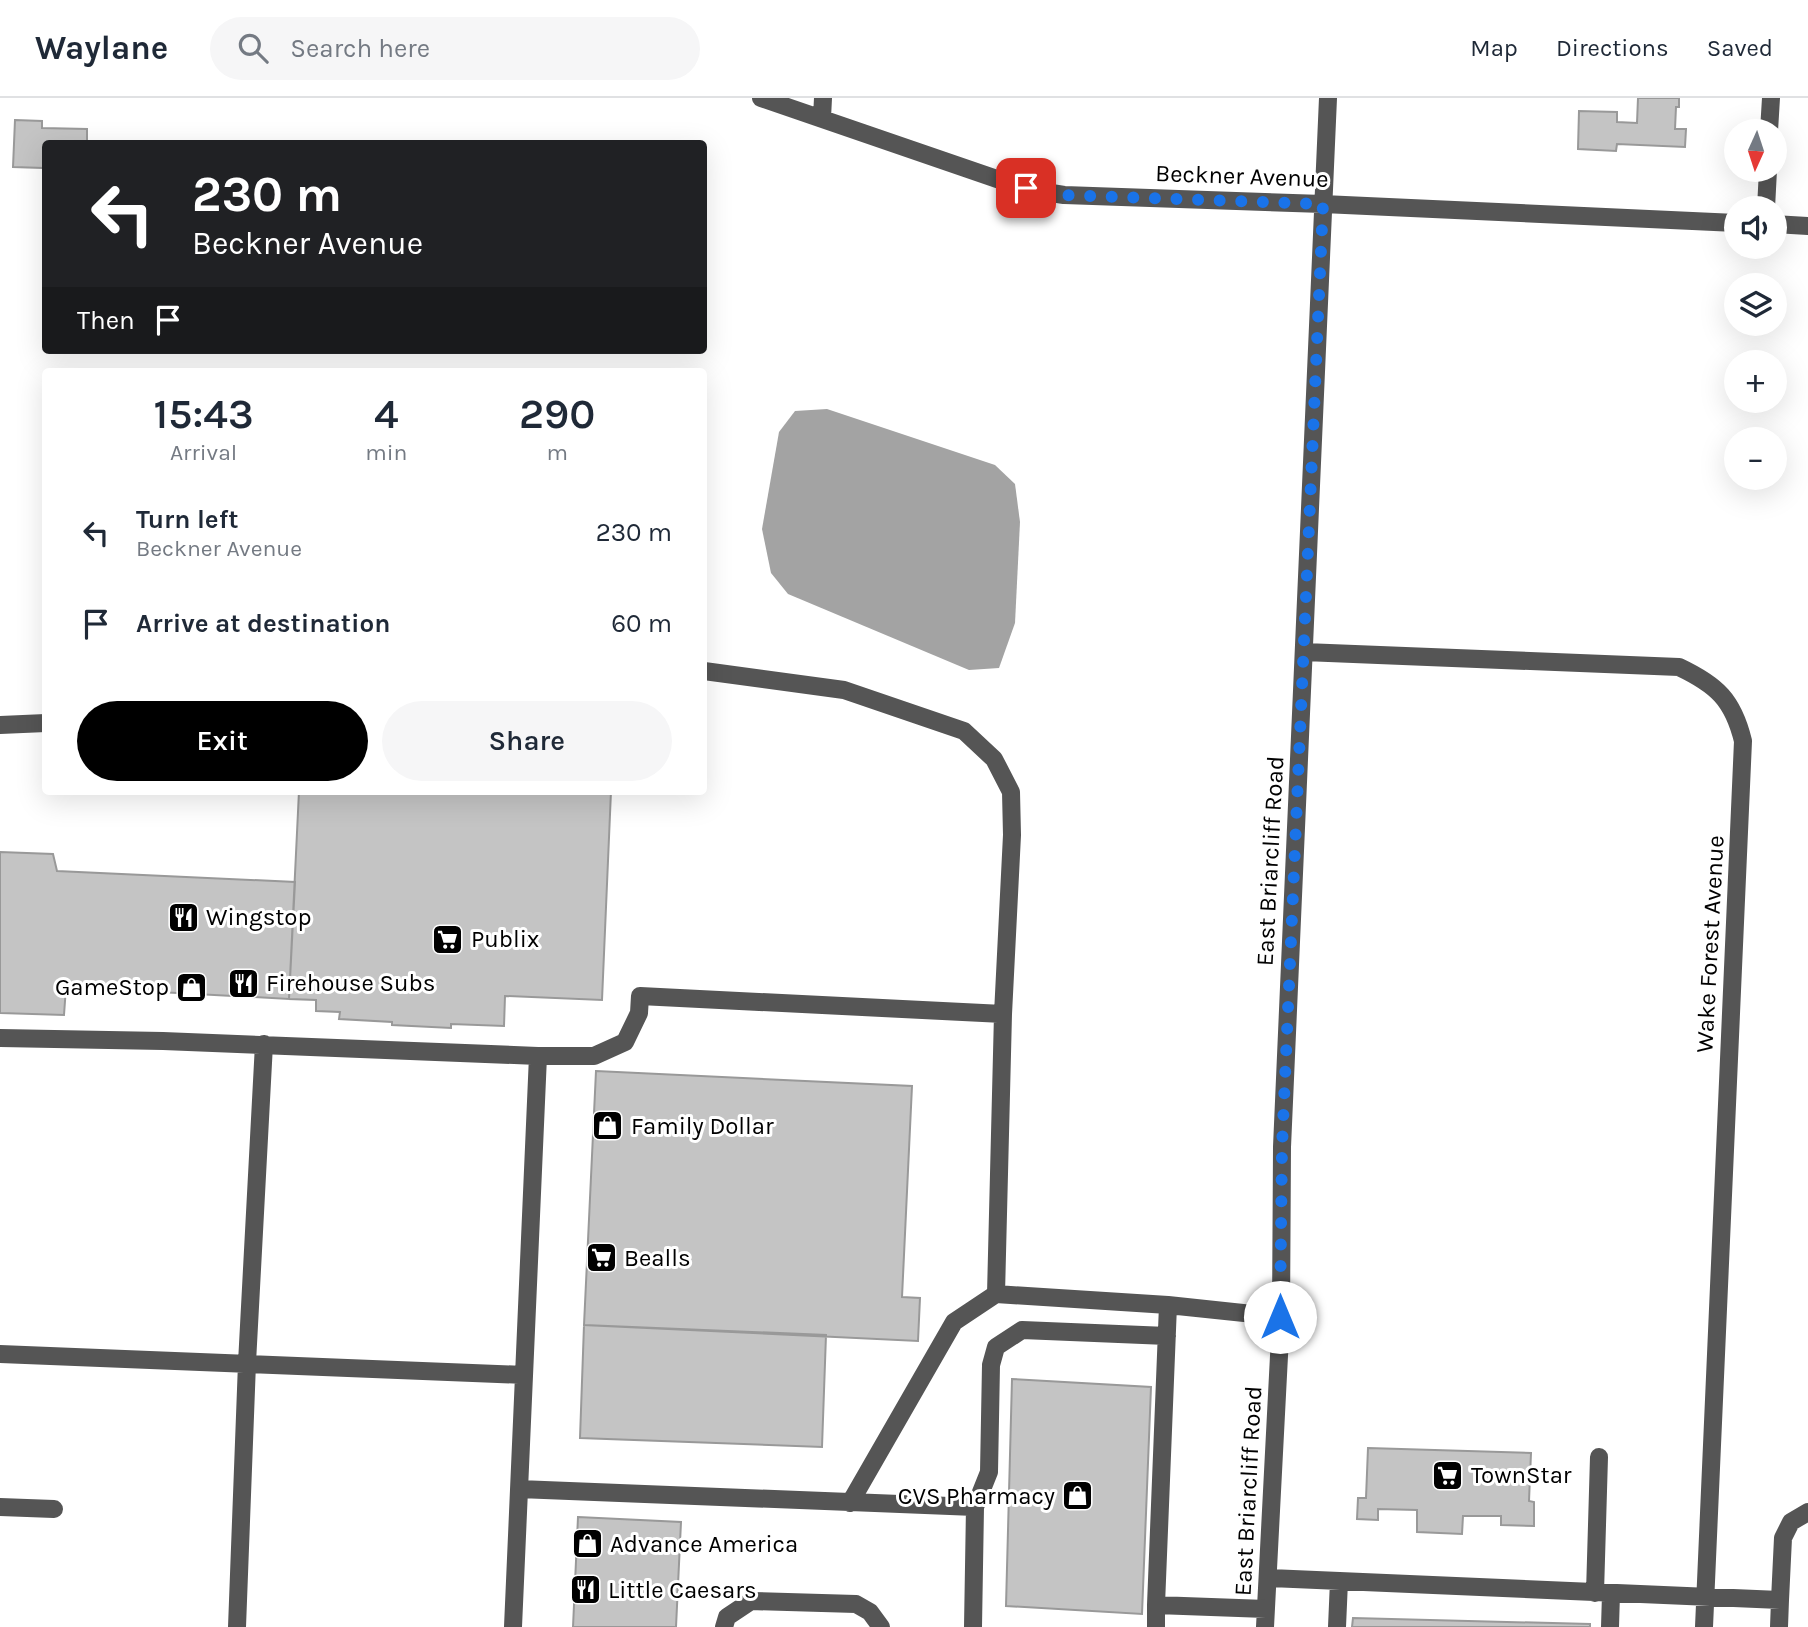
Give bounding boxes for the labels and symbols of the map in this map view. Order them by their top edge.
north arrow [1724,119,1787,182]
pin [996,158,1056,218]
street label: Beckner Avenue [1155,159,1329,193]
street label: East Briarcliff Road [1251,755,1289,967]
street label: Wake Forest Avenue [1690,835,1730,1053]
restaurant icon: Wingstop [166,900,200,934]
place label: Wingstop [206,903,311,931]
supermarket icon: Publix [431,922,465,956]
place label: Publix [471,925,539,953]
restaurant icon: Firehouse Subs [226,966,260,1000]
place label: Firehouse Subs [266,969,435,997]
shop icon: GameStop [175,970,209,1004]
place label: GameStop [55,973,169,1001]
shop icon: Family Dollar [591,1109,625,1143]
place label: Family Dollar [631,1112,774,1140]
supermarket icon: Bealls [584,1241,618,1275]
place label: Bealls [624,1244,691,1272]
position arrow [1243,1280,1317,1354]
street label: East Briarcliff Road [1229,1385,1267,1597]
supermarket icon: TownStar [1431,1458,1465,1492]
place label: TownStar [1471,1461,1572,1489]
shop icon: CVS Pharmacy [1061,1479,1095,1513]
place label: CVS Pharmacy [898,1482,1055,1510]
shop icon: Advance America [570,1527,604,1561]
place label: Advance America [610,1530,798,1558]
restaurant icon: Little Caesars [568,1573,602,1607]
place label: Little Caesars [608,1576,757,1604]

